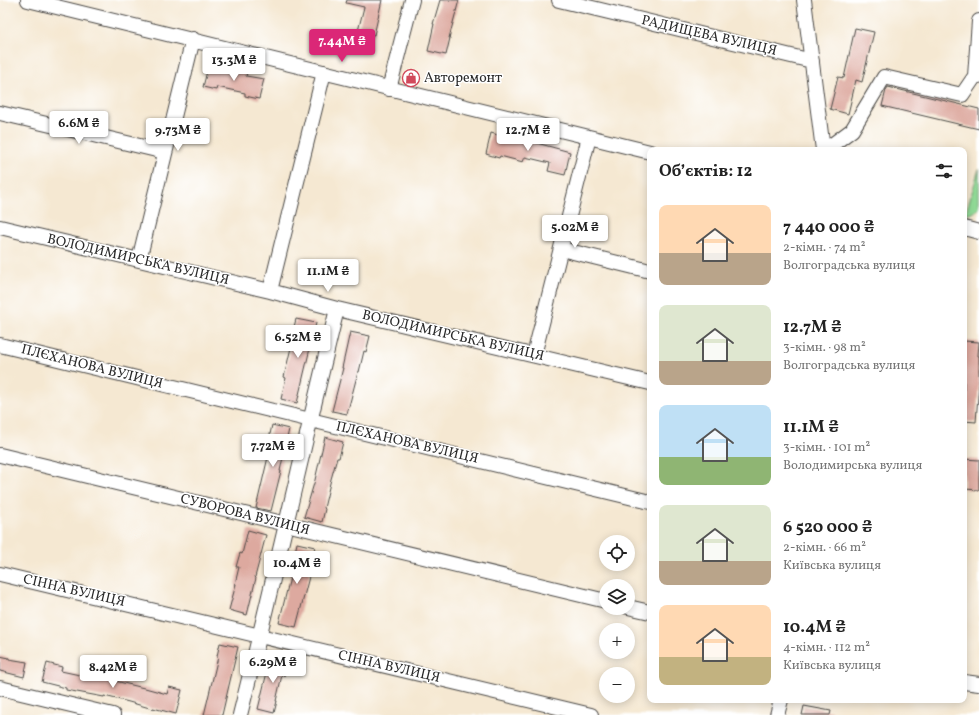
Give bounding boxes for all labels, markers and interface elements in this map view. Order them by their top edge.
street label: РАДИЩЕВА ВУЛИЦЯ [639,11,779,61]
pin: 7.44M ₴ [305,29,379,63]
text: 7.44M ₴ [318,33,366,51]
pin: 13.3M ₴ [197,48,271,82]
text: 13.3M ₴ [211,52,257,70]
shop icon: Авторемонт [401,68,421,88]
place label: Авторемонт [424,69,502,88]
pin: 6.6M ₴ [46,111,112,145]
text: 6.6M ₴ [58,115,100,133]
pin: 9.73M ₴ [141,118,215,152]
pin: 12.7M ₴ [491,118,565,152]
text: 9.73M ₴ [155,122,201,140]
text: 12.7M ₴ [506,122,550,140]
text: Об’єктів: 12 [659,160,752,183]
icon: filters [933,160,955,182]
pin: 5.02M ₴ [538,215,612,249]
text: 7 440 000 ₴ [783,216,874,239]
text: 5.02M ₴ [551,219,599,237]
icon: home [691,221,739,269]
street label: ВОЛОДИМИРСЬКА ВУЛИЦЯ [45,230,231,290]
text: 2-кімн. · 74 m² [783,239,866,257]
text: Волгоградська вулиця [783,257,915,275]
pin: 11.1M ₴ [291,259,365,293]
text: 11.1M ₴ [307,263,349,281]
street label: ВОЛОДИМИРСЬКА ВУЛИЦЯ [360,306,546,366]
text: 12.7M ₴ [783,316,842,339]
icon: home [691,321,739,369]
pin: 6.52M ₴ [261,325,335,359]
text: 6.52M ₴ [274,329,322,347]
text: 3-кімн. · 98 m² [783,339,866,357]
street label: ПЛЄХАНОВА ВУЛИЦЯ [19,340,165,394]
text: Волгоградська вулиця [783,357,915,375]
text: 11.1M ₴ [783,416,839,439]
street label: ПЛЄХАНОВА ВУЛИЦЯ [334,417,480,469]
icon: home [691,421,739,469]
pin: 7.72M ₴ [236,434,310,468]
text: 7.72M ₴ [251,438,295,456]
text: 3-кімн. · 101 m² [783,439,870,457]
text: Володимирська вулиця [783,457,922,475]
street label: СУВОРОВА ВУЛИЦЯ [178,490,312,540]
text: 6 520 000 ₴ [783,516,872,539]
icon: home [691,521,739,569]
map controls [599,535,635,703]
button: locate [599,535,635,571]
text: 2-кімн. · 66 m² [783,539,866,557]
pin: 10.4M ₴ [260,551,334,585]
text: 10.4M ₴ [273,555,321,573]
text: Київська вулиця [783,557,881,575]
street label: СІННА ВУЛИЦЯ [21,570,127,612]
button: layers [599,579,635,615]
text: 10.4M ₴ [783,616,846,639]
icon: home [691,621,739,669]
button: + [599,623,635,659]
text: 4-кімн. · 112 m² [783,639,870,657]
street label: СІННА ВУЛИЦЯ [336,646,442,688]
pin: 6.29M ₴ [236,650,310,684]
text: 6.29M ₴ [249,654,297,672]
pin: 8.42M ₴ [76,655,150,689]
text: Київська вулиця [783,657,881,675]
text: 8.42M ₴ [89,659,137,677]
button: − [599,667,635,703]

